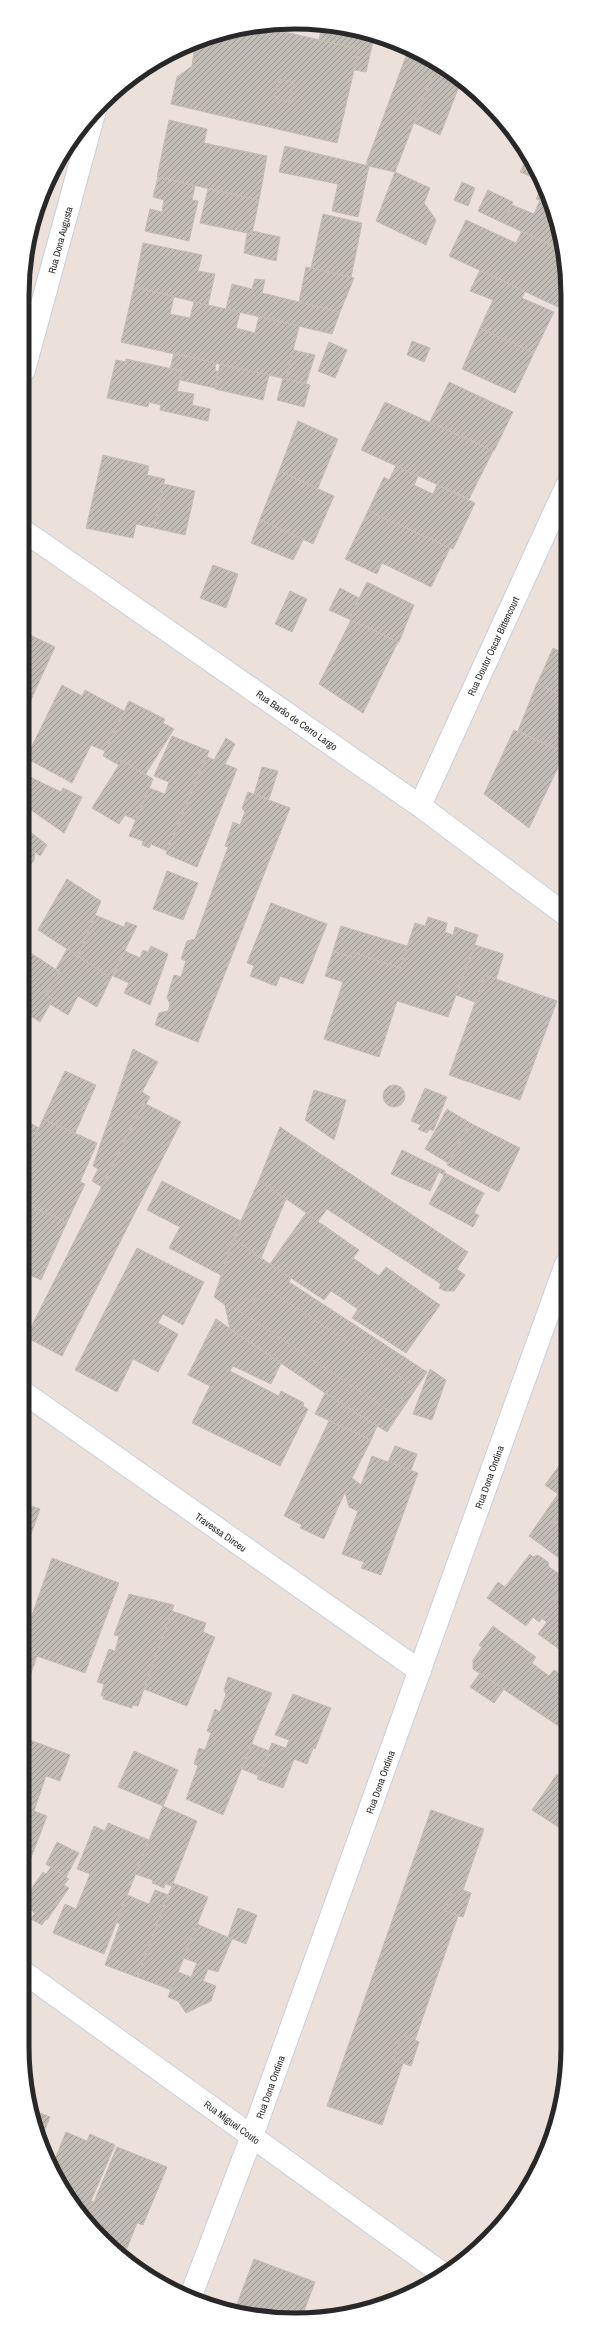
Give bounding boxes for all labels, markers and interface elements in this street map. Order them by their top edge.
street label: Rua Dona Augusta [45,205,76,275]
street label: Rua Doutor Oscar Bittencourt [465,594,522,698]
street label: Rua Barão de Cerro Largo [253,687,340,754]
street label: Rua Dona Ondina [472,1443,507,1510]
street label: Travessa Dirceu [192,1510,249,1555]
street label: Rua Dona Ondina [363,1748,398,1815]
street label: Rua Dona Ondina [253,2053,288,2120]
street label: Rua Miguel Couto [201,2098,263,2147]

